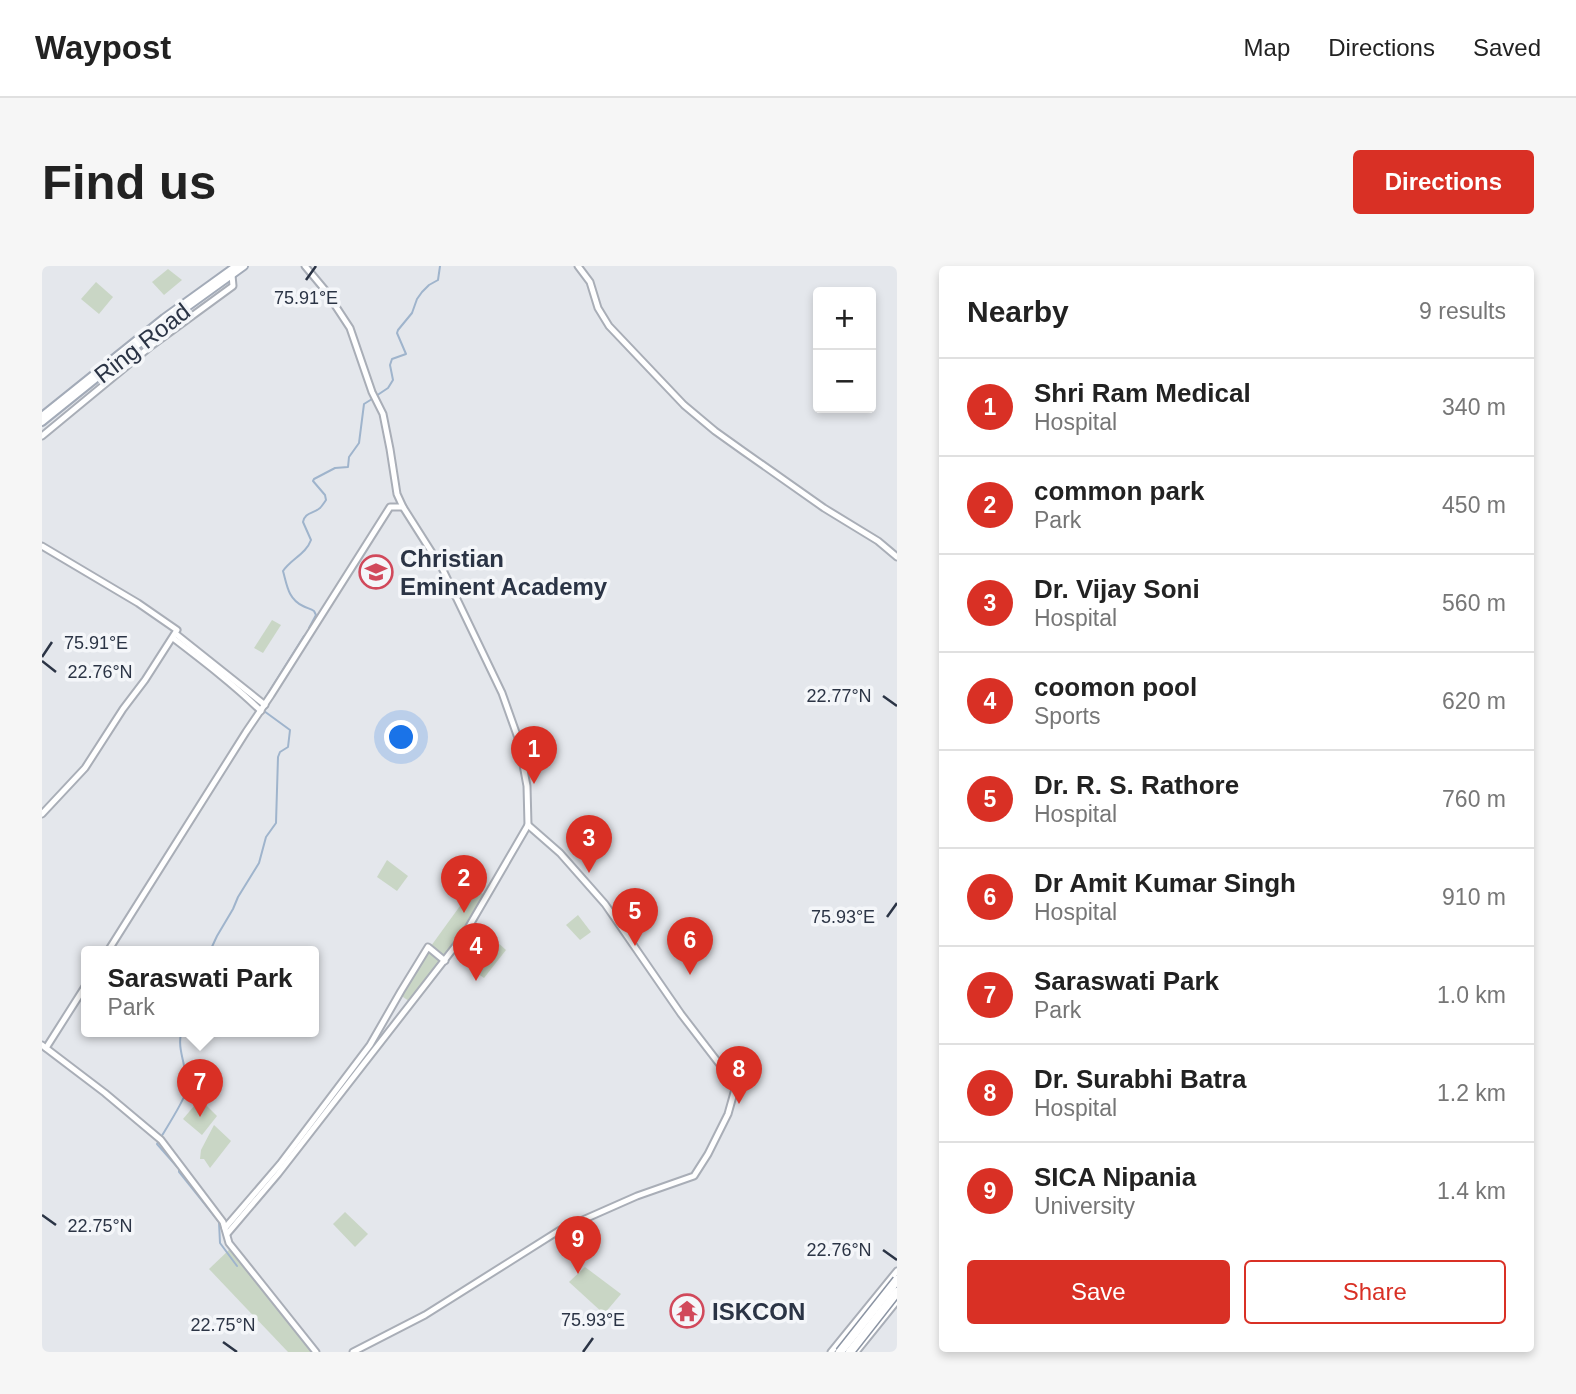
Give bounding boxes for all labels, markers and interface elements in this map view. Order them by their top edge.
text: Waypost [35,29,171,66]
text: Map [1244,34,1290,61]
text: Directions [1328,34,1435,61]
text: Saved [1473,34,1541,61]
button: Directions [1353,150,1534,214]
text: Find us [42,155,216,209]
map controls [813,287,876,413]
button: + [813,287,876,350]
text: 75.91°E [274,288,338,308]
text: Nearby [967,295,1069,328]
street label: Ring Road [89,297,195,389]
text: 9 results [1419,298,1506,324]
button: − [813,350,876,413]
text: Shri Ram Medical [1034,378,1251,408]
text: 1 [984,394,996,420]
text: 340 m [1442,394,1506,420]
text: Hospital [1034,409,1117,435]
text: common park [1034,476,1205,506]
text: 2 [984,492,996,518]
text: 450 m [1442,492,1506,518]
text: Park [1034,507,1081,533]
place label: Christian Eminent Academy [400,545,608,600]
school or university icon: Christian Eminent Academy [357,553,395,591]
text: Dr. Vijay Soni [1034,574,1200,604]
text: 3 [984,590,996,616]
text: 560 m [1442,590,1506,616]
text: Hospital [1034,605,1117,631]
text: 75.91°E [64,633,128,653]
text: 22.76°N [67,662,133,682]
text: coomon pool [1034,672,1197,702]
text: 22.77°N [806,686,872,706]
text: 4 [984,688,996,714]
text: 620 m [1442,688,1506,714]
text: Sports [1034,703,1100,729]
your location [384,720,418,754]
pin: 1 [511,726,557,784]
text: Dr. R. S. Rathore [1034,770,1239,800]
text: 5 [984,786,996,812]
text: 760 m [1442,786,1506,812]
text: Hospital [1034,801,1117,827]
pin: 3 [566,815,612,873]
pin: 2 [441,855,487,913]
text: Dr Amit Kumar Singh [1034,868,1296,898]
text: 6 [984,884,996,910]
text: 910 m [1442,884,1506,910]
pin: 5 [612,888,658,946]
text: Hospital [1034,899,1117,925]
text: 75.93°E [811,907,875,927]
pin: 6 [667,917,713,975]
pin: 4 [453,923,499,981]
popup [81,946,319,1037]
text: Saraswati Park [107,963,293,993]
text: Saraswati Park [1034,966,1219,996]
text: 7 [984,982,996,1008]
text: 1.0 km [1437,982,1506,1008]
text: Park [107,994,155,1020]
text: Park [1034,997,1081,1023]
pin: 8 [716,1046,762,1104]
pin: 7 [177,1059,223,1117]
text: Dr. Surabhi Batra [1034,1064,1246,1094]
text: 8 [984,1080,996,1106]
text: 1.2 km [1437,1080,1506,1106]
text: Hospital [1034,1095,1117,1121]
text: SICA Nipania [1034,1162,1196,1192]
text: 9 [984,1178,996,1204]
text: 1.4 km [1437,1178,1506,1204]
text: University [1034,1193,1135,1219]
text: 22.75°N [67,1216,133,1236]
pin: 9 [555,1216,601,1274]
text: 22.76°N [806,1240,872,1260]
button: Save [967,1260,1230,1324]
button: Share [1244,1260,1506,1324]
temple icon: ISKCON [668,1292,706,1330]
place label: ISKCON [712,1298,805,1325]
text: 75.93°E [561,1310,625,1330]
text: 22.75°N [190,1315,256,1335]

